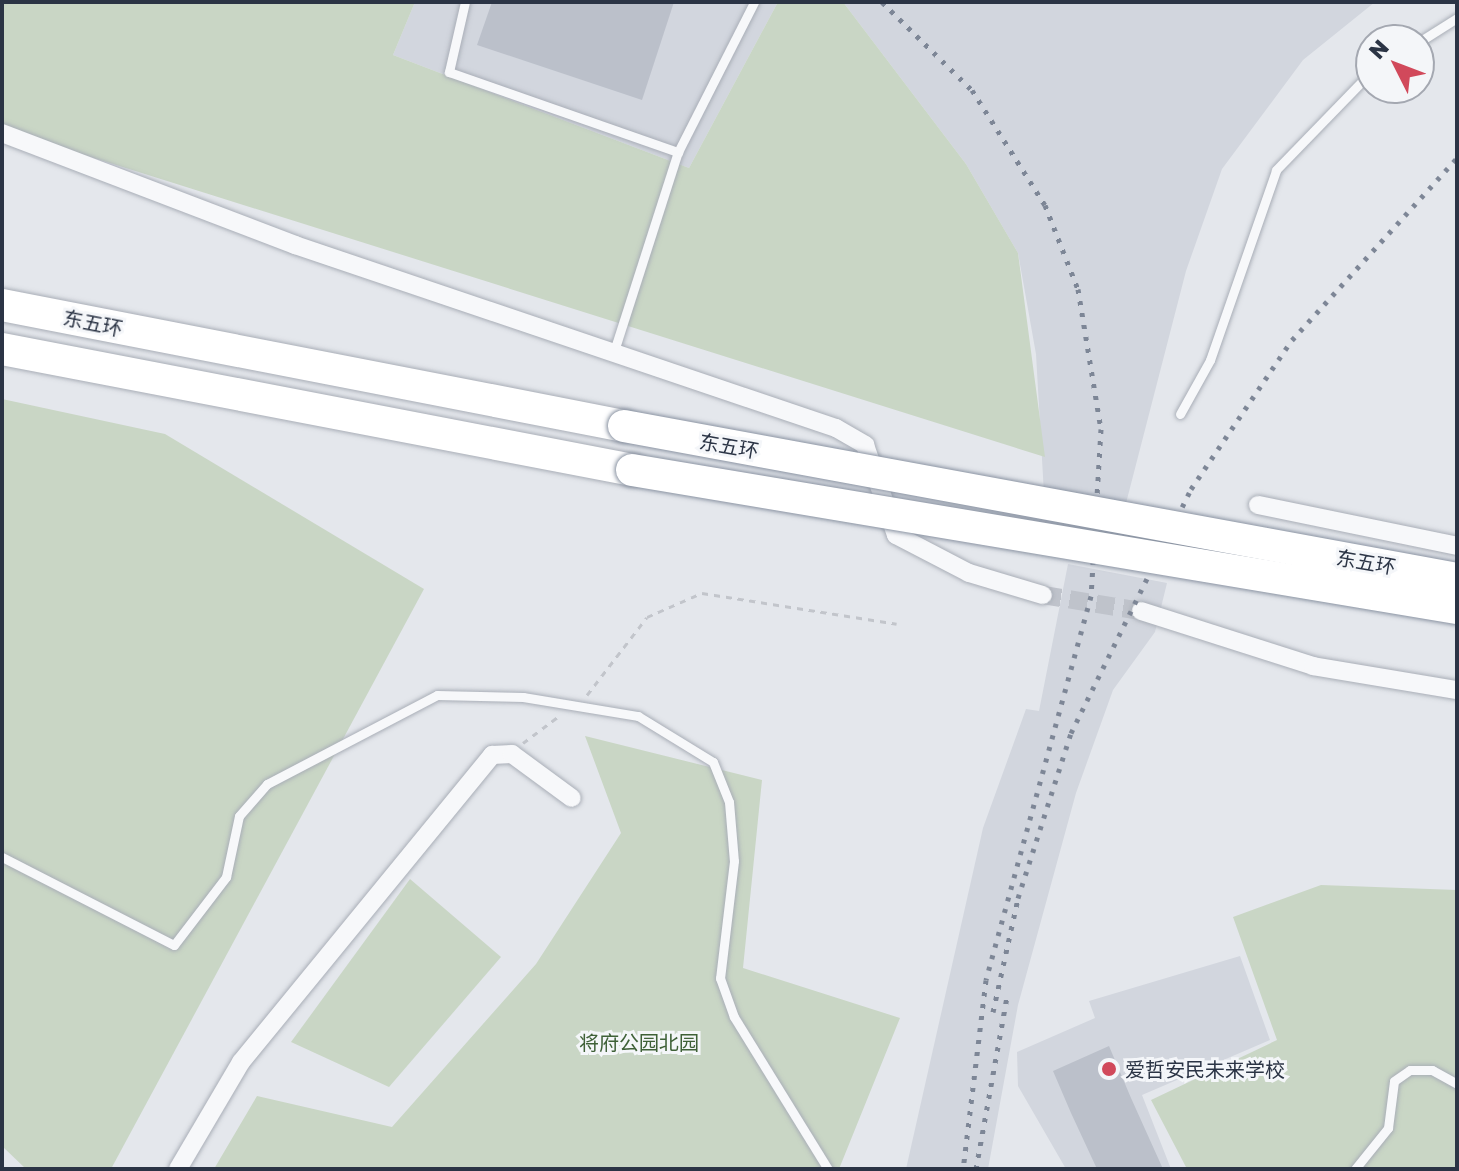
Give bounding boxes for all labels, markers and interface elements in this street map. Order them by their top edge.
north arrow [1355,24,1435,104]
text: N [1363,34,1394,64]
street label: 东五环 [61,305,125,341]
street label: 东五环 [697,429,761,463]
street label: 东五环 [1334,545,1398,579]
park label: 将府公园北园 [579,1030,699,1054]
place label: 爱哲安民未来学校 [1125,1057,1285,1081]
marker: 爱哲安民未来学校 [1100,1060,1118,1078]

